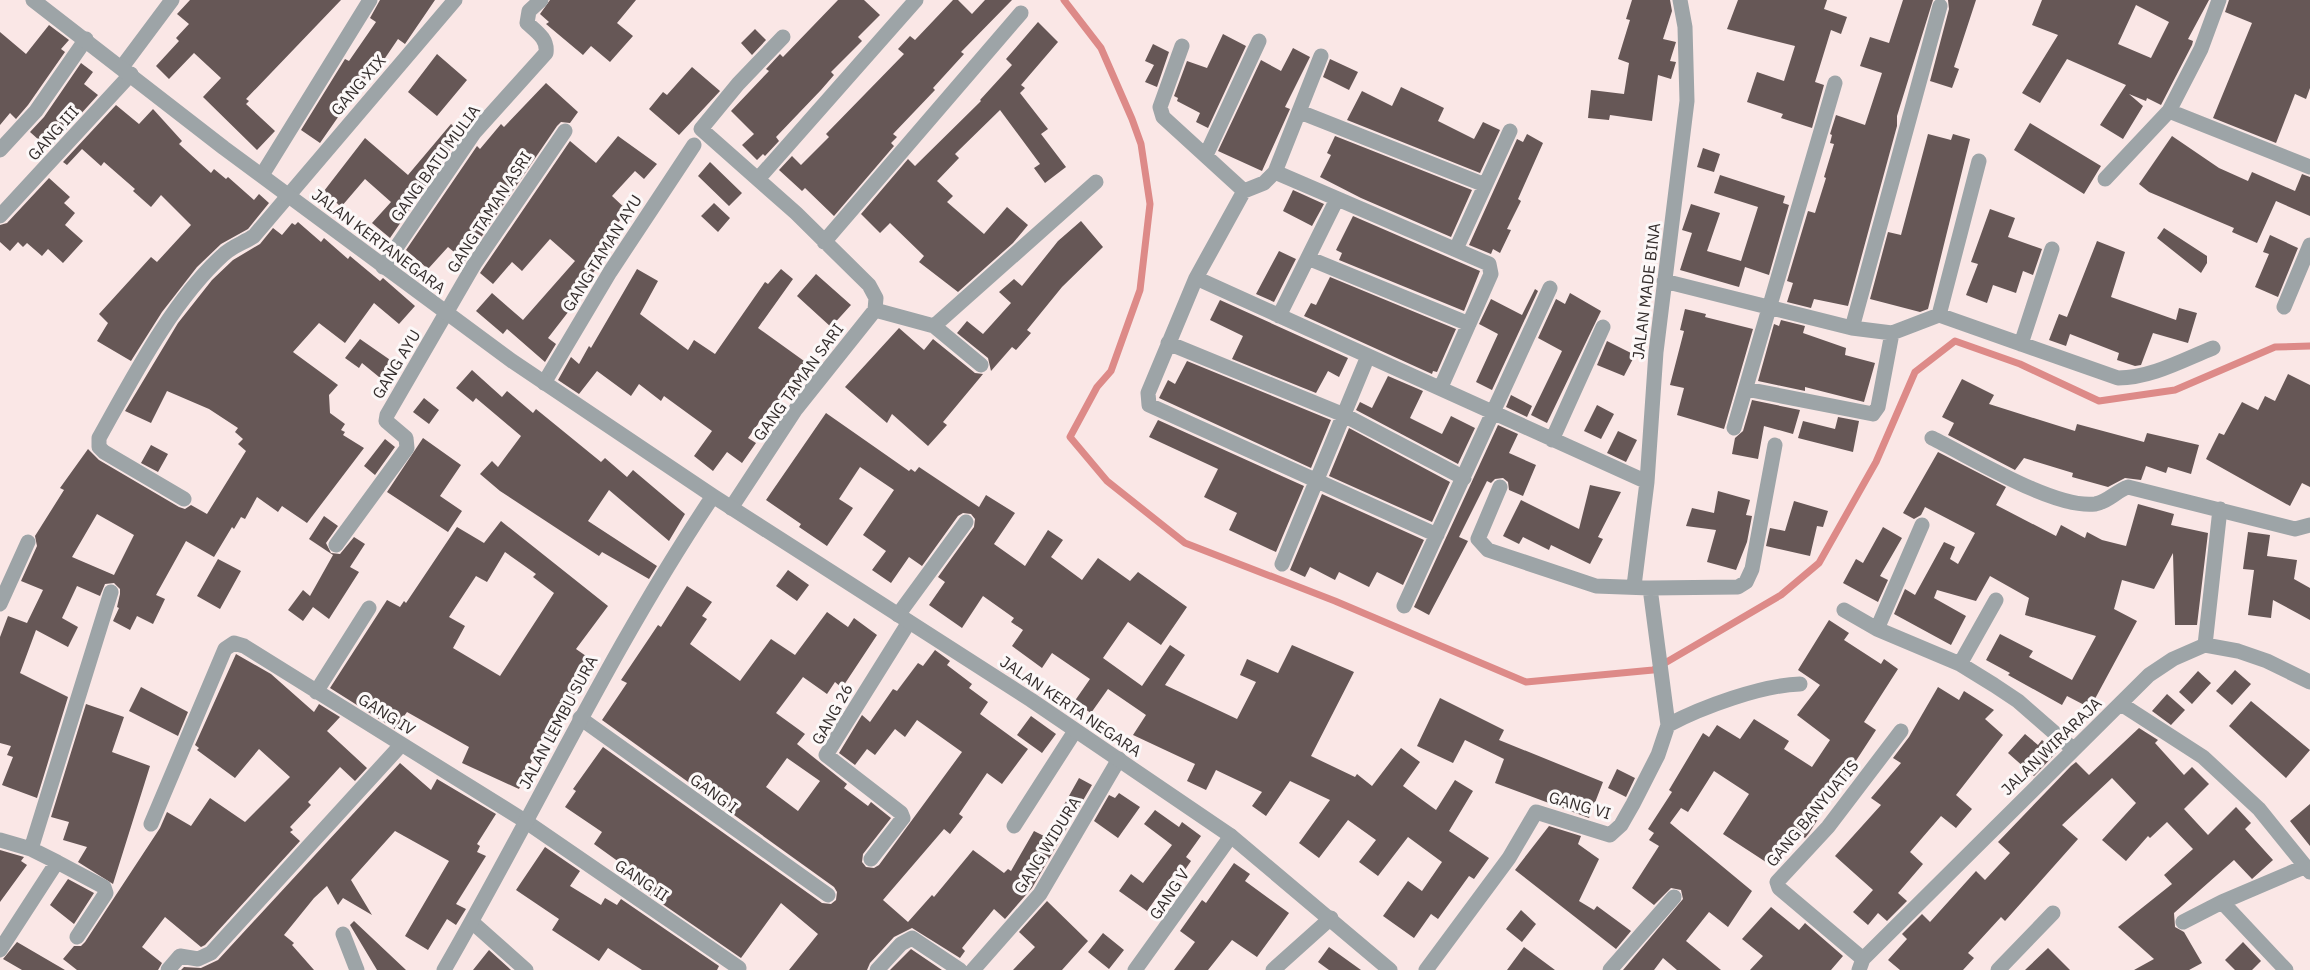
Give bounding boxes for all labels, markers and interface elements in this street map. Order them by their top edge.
street label: GANG XIX [326,51,390,119]
street label: GANG III [23,101,83,165]
street label: GANG BATU MULIA [386,101,484,225]
street label: GANG TAMAN ASRI [442,148,536,276]
street label: JALAN KERTANEGARA [308,184,450,298]
street label: GANG TAMAN AYU [558,191,646,315]
street label: JALAN MADE BINA [1628,222,1664,360]
street label: GANG TAMAN SARI [749,319,847,445]
street label: GANG AYU [368,326,424,402]
street label: JALAN KERTA NEGARA [997,651,1145,761]
street label: JALAN LEMBU SURA [514,652,602,792]
street label: GANG 26 [807,680,857,748]
street label: GANG IV [355,689,420,739]
street label: JALAN WIRARAJA [1997,693,2105,799]
street label: GANG BANYUATIS [1761,755,1863,871]
street label: GANG I [686,769,742,817]
street label: GANG VI [1547,787,1613,823]
street label: GANG WIDURA [1009,793,1085,897]
street label: GANG II [611,855,673,905]
street label: GANG V [1145,864,1193,923]

